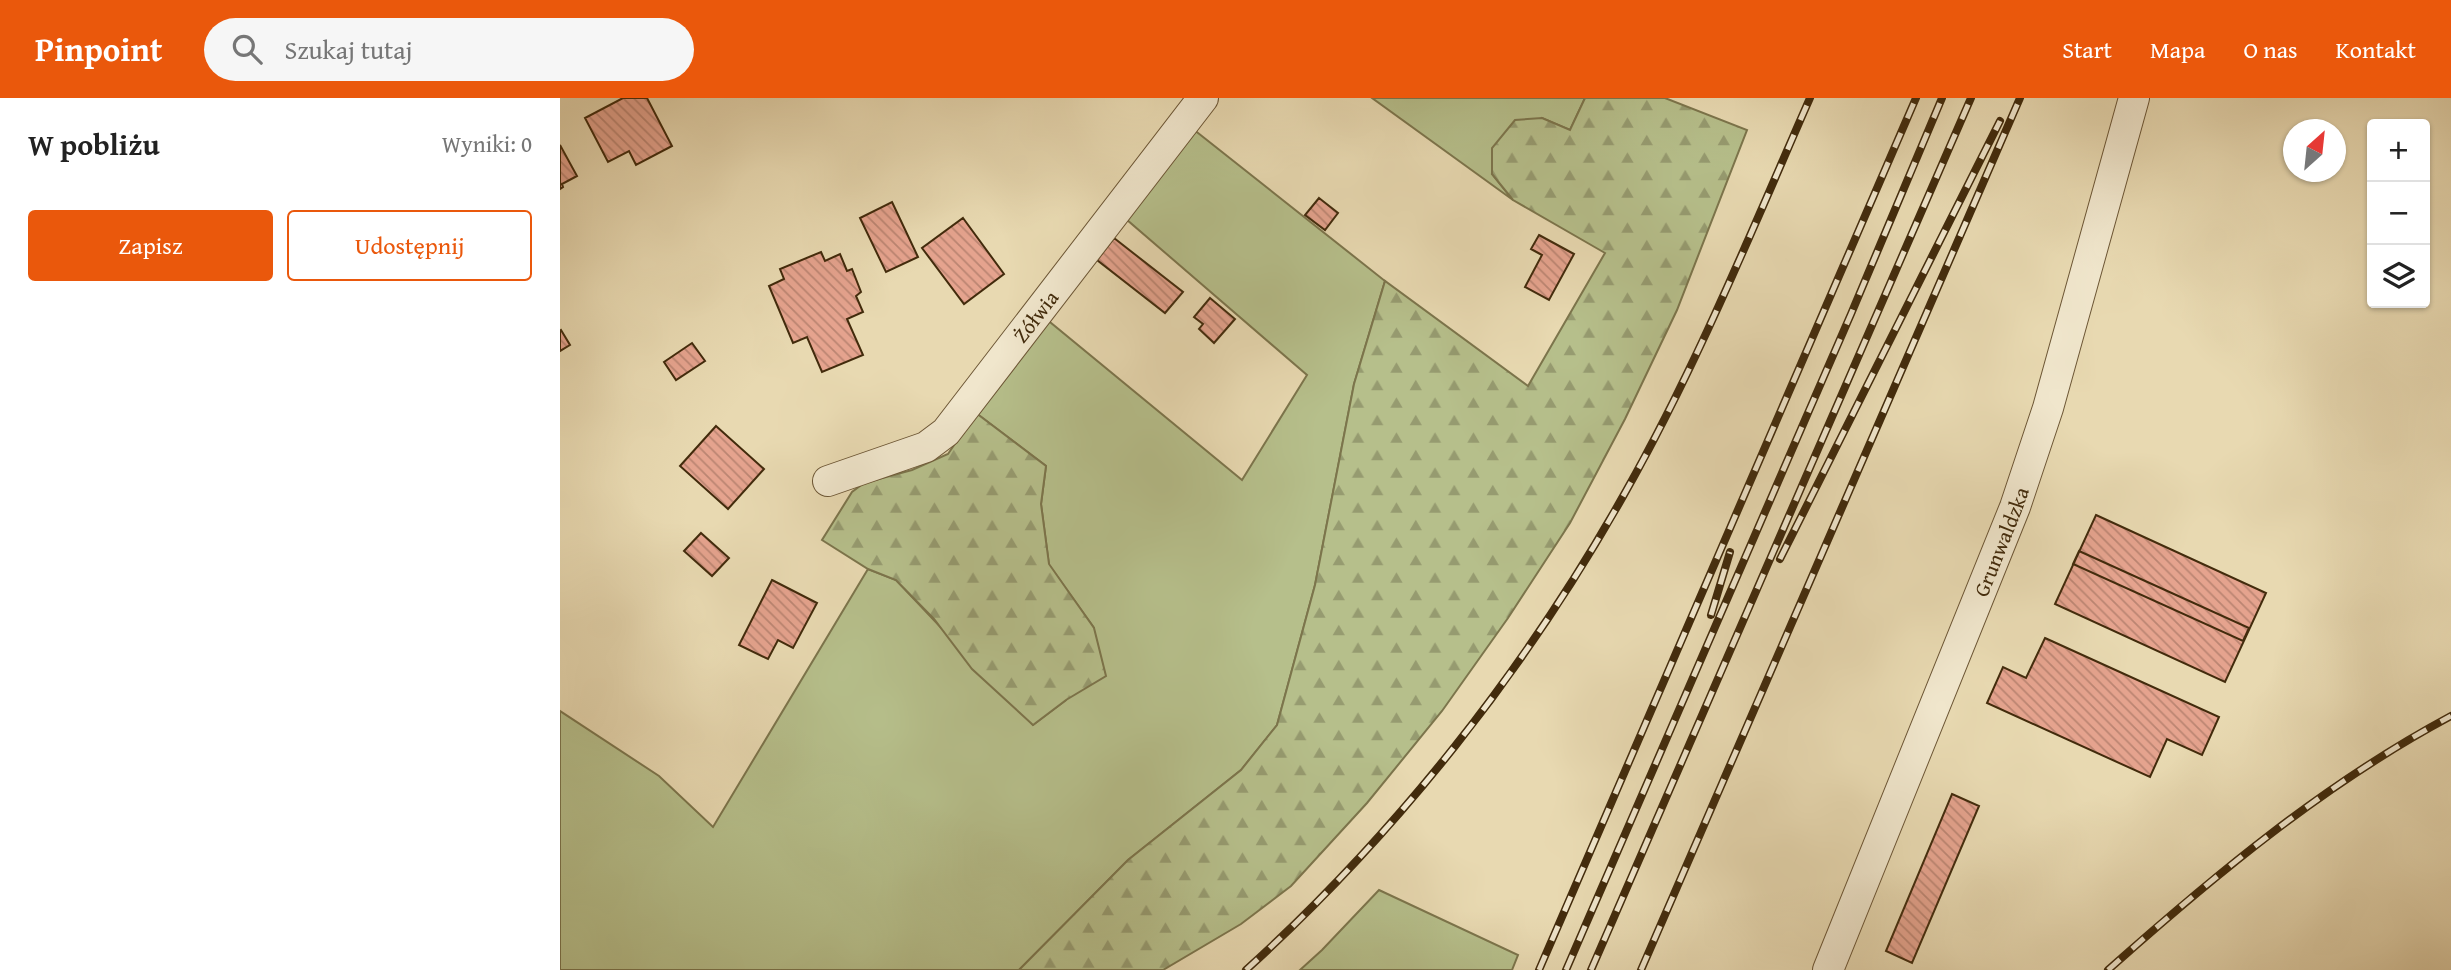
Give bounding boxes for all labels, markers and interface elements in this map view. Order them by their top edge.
search box [204,18,694,81]
text: Pinpoint [35,25,162,73]
icon: search [228,30,266,68]
text: Szukaj tutaj [284,30,413,69]
text: Start [2062,32,2112,67]
text: Mapa [2150,32,2205,67]
text: O nas [2243,32,2298,67]
text: Kontakt [2336,32,2416,67]
north arrow [2283,119,2346,182]
map controls [2367,119,2430,308]
button: + [2367,119,2430,182]
text: W pobliżu [28,122,160,166]
text: Wyniki: 0 [442,127,532,160]
button: − [2367,182,2430,245]
button: Zapisz [28,210,273,281]
button: Udostępnij [287,210,532,281]
button: layers [2367,245,2430,308]
street label: Żółwia [1005,283,1065,349]
street label: Grunwaldzka [1965,483,2036,601]

